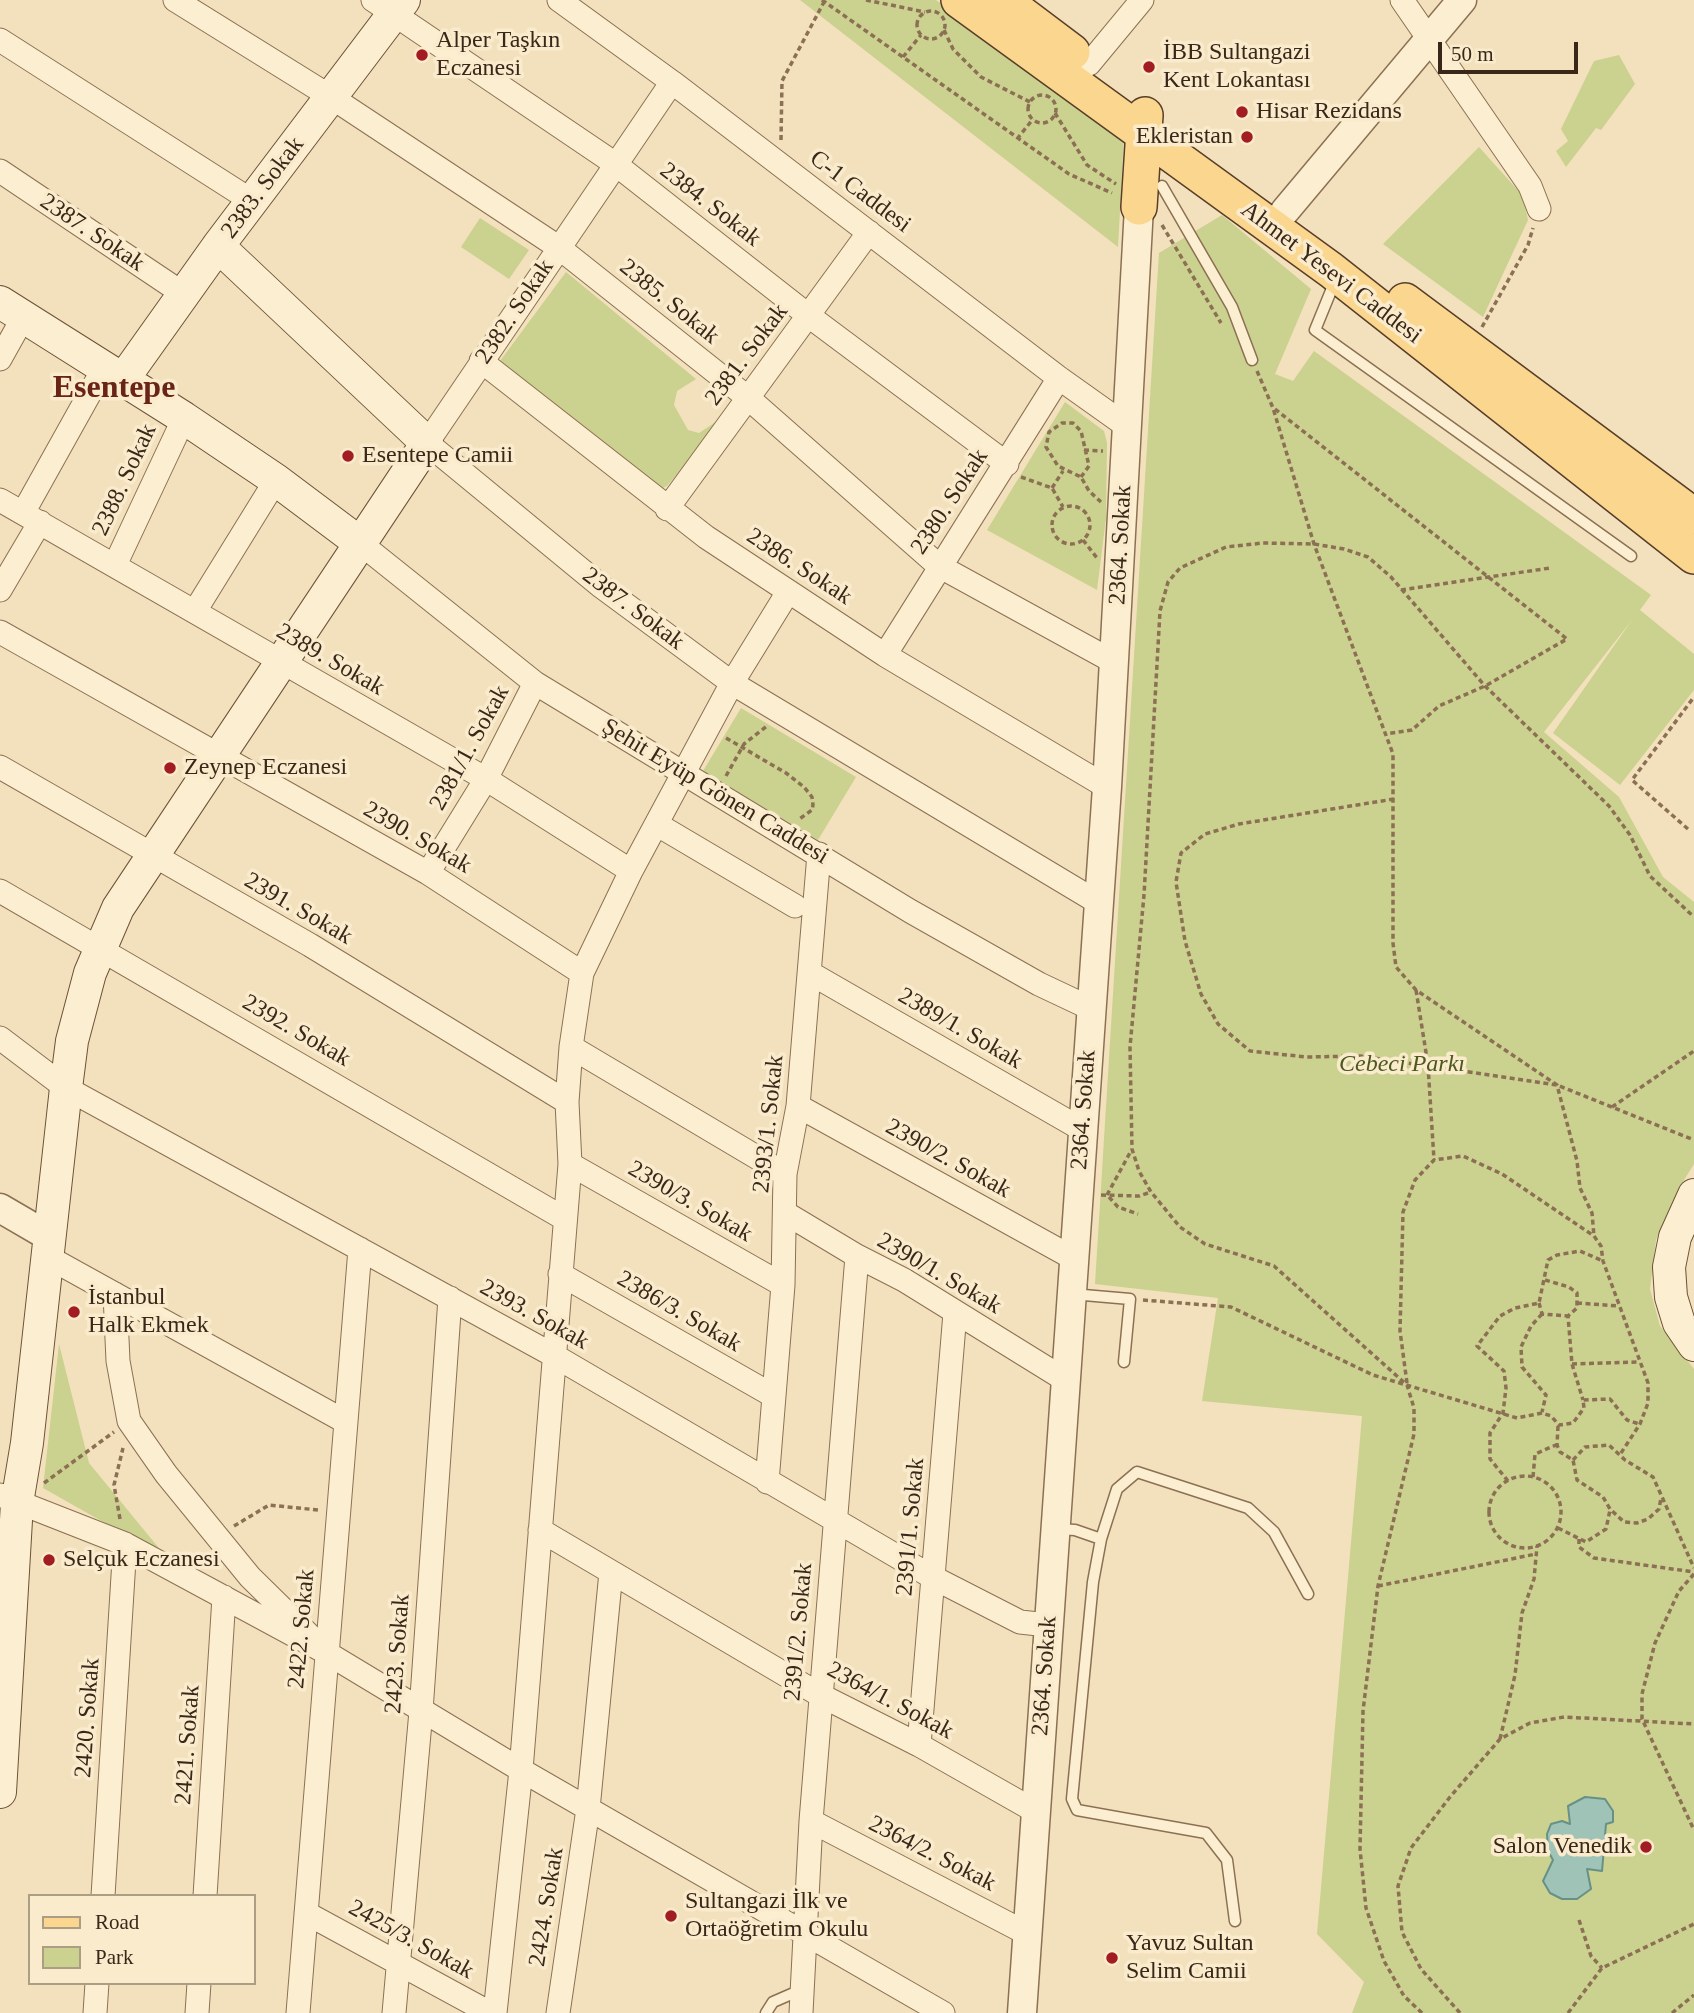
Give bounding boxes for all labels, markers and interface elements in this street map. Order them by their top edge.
place label: Alper Taşkın Eczanesi [436,27,560,83]
scale bar [1442,28,1582,72]
place label: İBB Sultangazi Kent Lokantası [1163,39,1310,95]
text: 50 m [1451,42,1494,66]
marker: Alper Taşkın Eczanesi [414,47,430,63]
marker: İBB Sultangazi Kent Lokantası [1141,59,1157,75]
place label: Hisar Rezidans [1256,98,1402,126]
marker: Hisar Rezidans [1234,104,1250,120]
place label: Ekleristan [1136,123,1233,151]
marker: Ekleristan [1239,129,1255,145]
street label: 2383. Sokak [215,131,311,245]
street label: C-1 Caddesi [804,145,916,239]
street label: 2384. Sokak [654,157,766,253]
street label: 2387. Sokak [34,188,150,278]
street label: Ahmet Yesevi Caddesi [1235,196,1427,350]
street label: 2385. Sokak [613,253,725,351]
street label: 2382. Sokak [470,254,560,370]
street label: 2381. Sokak [699,298,795,412]
district label: Esentepe [53,370,175,408]
street label: 2388. Sokak [87,420,163,540]
place label: Esentepe Camii [362,442,513,470]
street label: 2380. Sokak [905,444,995,560]
marker: Esentepe Camii [340,448,356,464]
street label: 2364. Sokak [1103,484,1139,606]
street label: 2386. Sokak [741,522,857,612]
street label: 2387. Sokak [576,561,690,657]
street label: 2389. Sokak [271,618,389,702]
street label: 2381/1. Sokak [424,680,516,816]
street label: Şehit Eyüp Gönen Caddesi [596,713,834,871]
place label: Zeynep Eczanesi [184,754,347,782]
marker: Zeynep Eczanesi [162,760,178,776]
street label: 2390. Sokak [358,796,476,880]
street label: 2391. Sokak [239,867,357,951]
street label: 2389/1. Sokak [893,982,1027,1076]
street label: 2392. Sokak [237,989,355,1073]
street label: 2364. Sokak [1065,1049,1103,1171]
park label: Cebeci Parkı [1339,1051,1465,1079]
street label: 2393/1. Sokak [747,1054,791,1194]
street label: 2390/2. Sokak [880,1113,1016,1205]
street label: 2390/3. Sokak [623,1155,757,1249]
street label: 2390/1. Sokak [872,1227,1006,1321]
street label: 2386/3. Sokak [612,1265,746,1359]
street label: 2393. Sokak [475,1273,593,1357]
place label: İstanbul Halk Ekmek [88,1284,209,1340]
marker: İstanbul Halk Ekmek [66,1304,82,1320]
street label: 2391/1. Sokak [891,1457,931,1597]
place label: Selçuk Eczanesi [63,1546,220,1574]
marker: Selçuk Eczanesi [41,1552,57,1568]
street label: 2391/2. Sokak [779,1562,819,1702]
street label: 2422. Sokak [282,1568,322,1690]
street label: 2423. Sokak [379,1593,417,1715]
street label: 2364. Sokak [1026,1615,1064,1737]
street label: 2364/1. Sokak [822,1656,958,1746]
street label: 2420. Sokak [69,1657,107,1779]
street label: 2421. Sokak [169,1684,207,1806]
street label: 2364/2. Sokak [864,1810,1000,1898]
place label: Salon Venedik [1493,1833,1632,1861]
marker: Salon Venedik [1638,1839,1654,1855]
street label: 2424. Sokak [523,1845,571,1969]
place label: Sultangazi İlk ve Ortaöğretim Okulu [685,1888,868,1944]
legend [28,1894,256,1985]
street label: 2425/3. Sokak [343,1894,479,1986]
marker: Sultangazi İlk ve Ortaöğretim Okulu [663,1908,679,1924]
text: Road [95,1910,139,1934]
place label: Yavuz Sultan Selim Camii [1126,1930,1254,1986]
text: Park [95,1945,134,1969]
marker: Yavuz Sultan Selim Camii [1104,1950,1120,1966]

